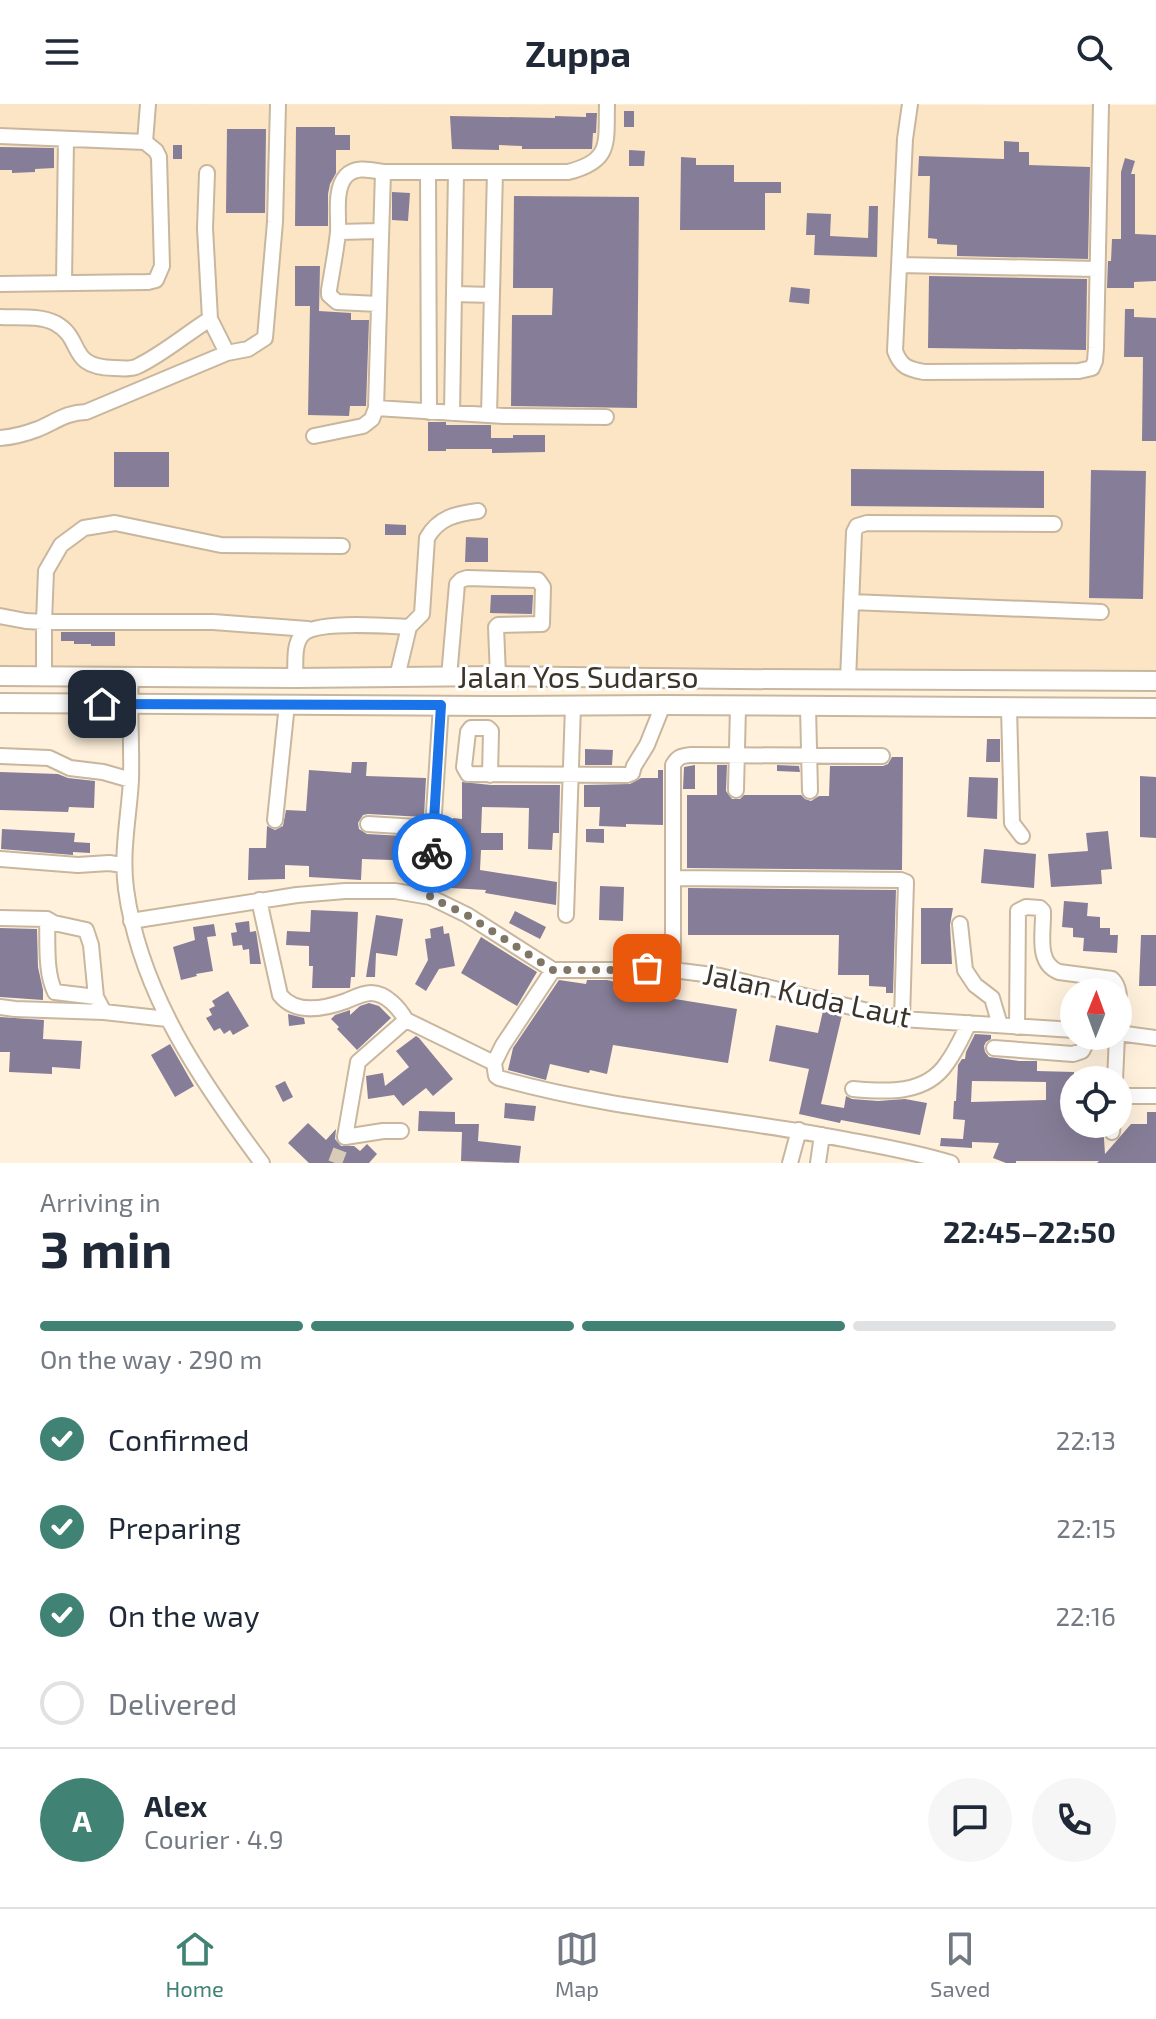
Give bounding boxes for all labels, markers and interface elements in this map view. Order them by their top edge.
icon: menu [40,30,84,74]
icon: search [1072,30,1116,74]
text: Zuppa [525,31,631,74]
street label: Jalan Yos Sudarso [457,658,699,694]
pin [68,670,136,738]
icon: home [80,682,124,726]
courier [392,813,472,893]
icon: bike [410,831,454,875]
pin [613,934,681,1002]
icon: bag [625,946,669,990]
street label: Jalan Kuda Laut [700,954,915,1034]
north arrow [1060,978,1132,1050]
map controls [1060,978,1132,1138]
button: locate [1060,1066,1132,1138]
text: Arriving in [40,1186,161,1217]
text: 22:45–22:50 [943,1213,1116,1249]
text: 3 min [40,1216,172,1278]
text: On the way · 290 m [40,1343,262,1374]
icon: check [40,1417,84,1461]
text: Confirmed [108,1421,249,1457]
text: 22:13 [1056,1424,1116,1455]
icon: check [40,1505,84,1549]
text: Preparing [108,1509,241,1545]
text: 22:15 [1056,1512,1116,1543]
icon: check [40,1593,84,1637]
text: On the way [108,1597,260,1633]
text: 22:16 [1055,1600,1116,1631]
text: Delivered [108,1685,237,1721]
button: chat [928,1778,1012,1862]
button: phone [1032,1778,1116,1862]
text: Alex [144,1787,207,1823]
text: A [72,1802,92,1838]
text: Courier · 4.9 [144,1823,284,1854]
tab: Home [166,1927,224,2001]
tab: Map [555,1927,599,2001]
tab: Saved [930,1927,990,2001]

